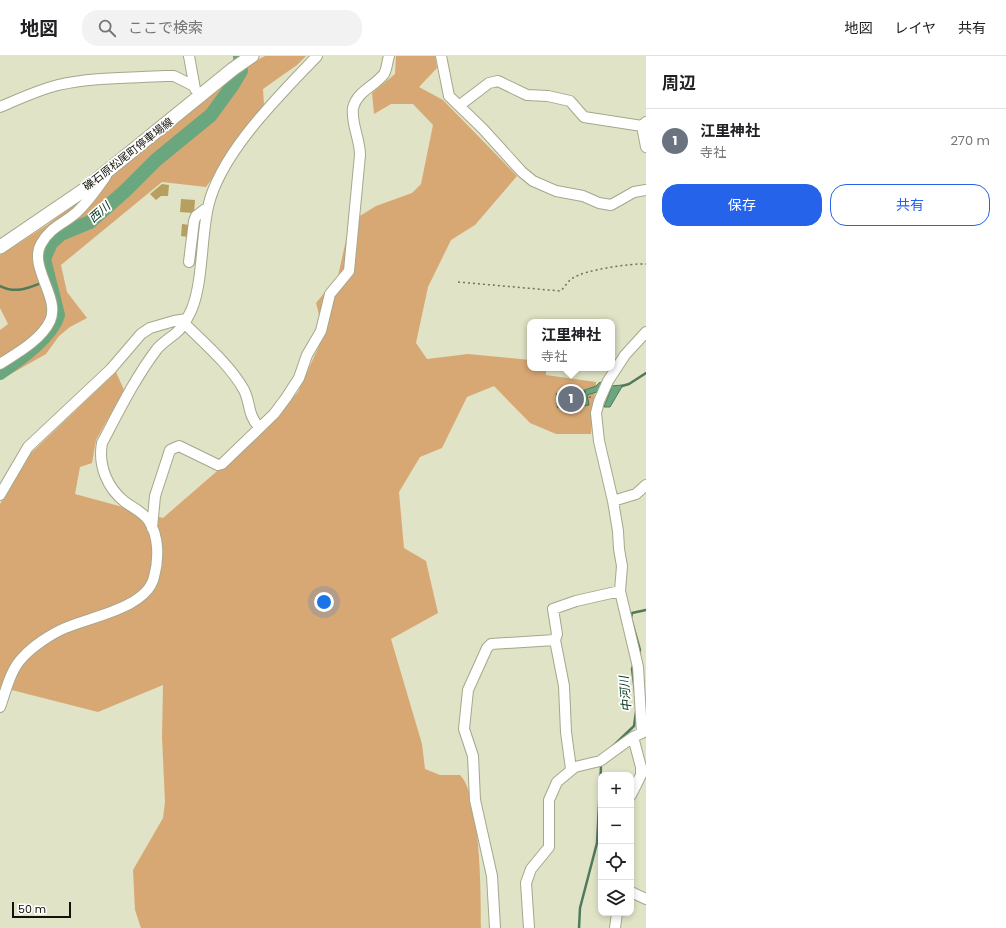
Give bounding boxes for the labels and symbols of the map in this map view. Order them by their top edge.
street label: 礫石原松尾町停車場線 [80,114,176,194]
water label: 西川 [84,196,115,226]
pin: 1 [558,384,584,414]
your location [314,592,334,612]
water label: 中河川 [615,673,635,713]
scale bar [12,900,71,919]

